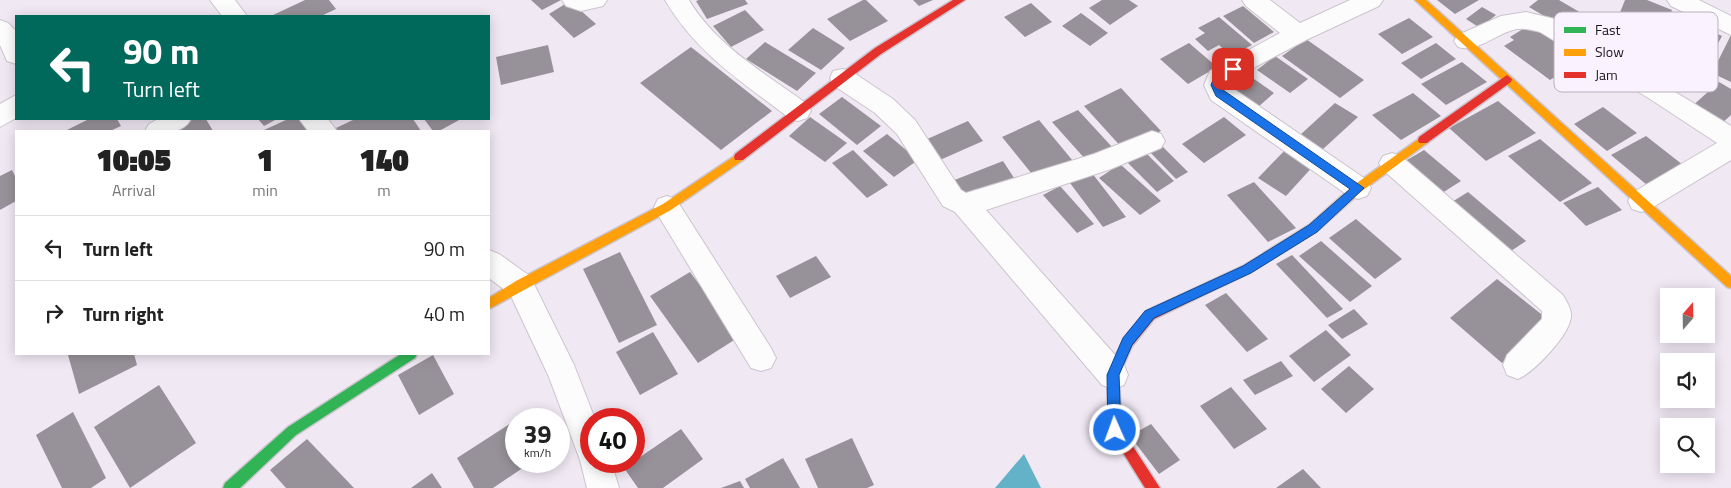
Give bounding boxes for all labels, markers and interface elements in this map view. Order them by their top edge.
legend [1554,12,1718,92]
text: Fast [1595,19,1620,40]
text: 90 m [123,24,199,78]
icon: left [40,35,105,100]
text: Slow [1595,41,1624,62]
pin [1212,48,1254,90]
icon: arrive [1219,55,1247,83]
text: Jam [1595,64,1618,85]
text: Turn left [123,72,200,106]
text: 10:05 [96,137,171,183]
text: 1 [257,137,273,183]
text: 140 [359,137,409,183]
text: Arrival [112,178,155,202]
text: min [252,178,278,202]
text: m [377,178,391,202]
icon: left [40,234,68,262]
text: Turn left [83,234,153,263]
text: 90 m [424,234,465,263]
north arrow [1660,288,1715,342]
map controls [1660,288,1715,473]
icon: right [40,299,68,327]
text: Turn right [83,299,164,328]
text: 40 m [424,299,465,328]
button: sound [1660,353,1715,408]
position arrow [1088,403,1140,455]
speed limit sign: 40 [580,408,645,473]
text: 39 [523,415,552,453]
button: search [1660,418,1715,473]
text: km/h [524,443,551,462]

